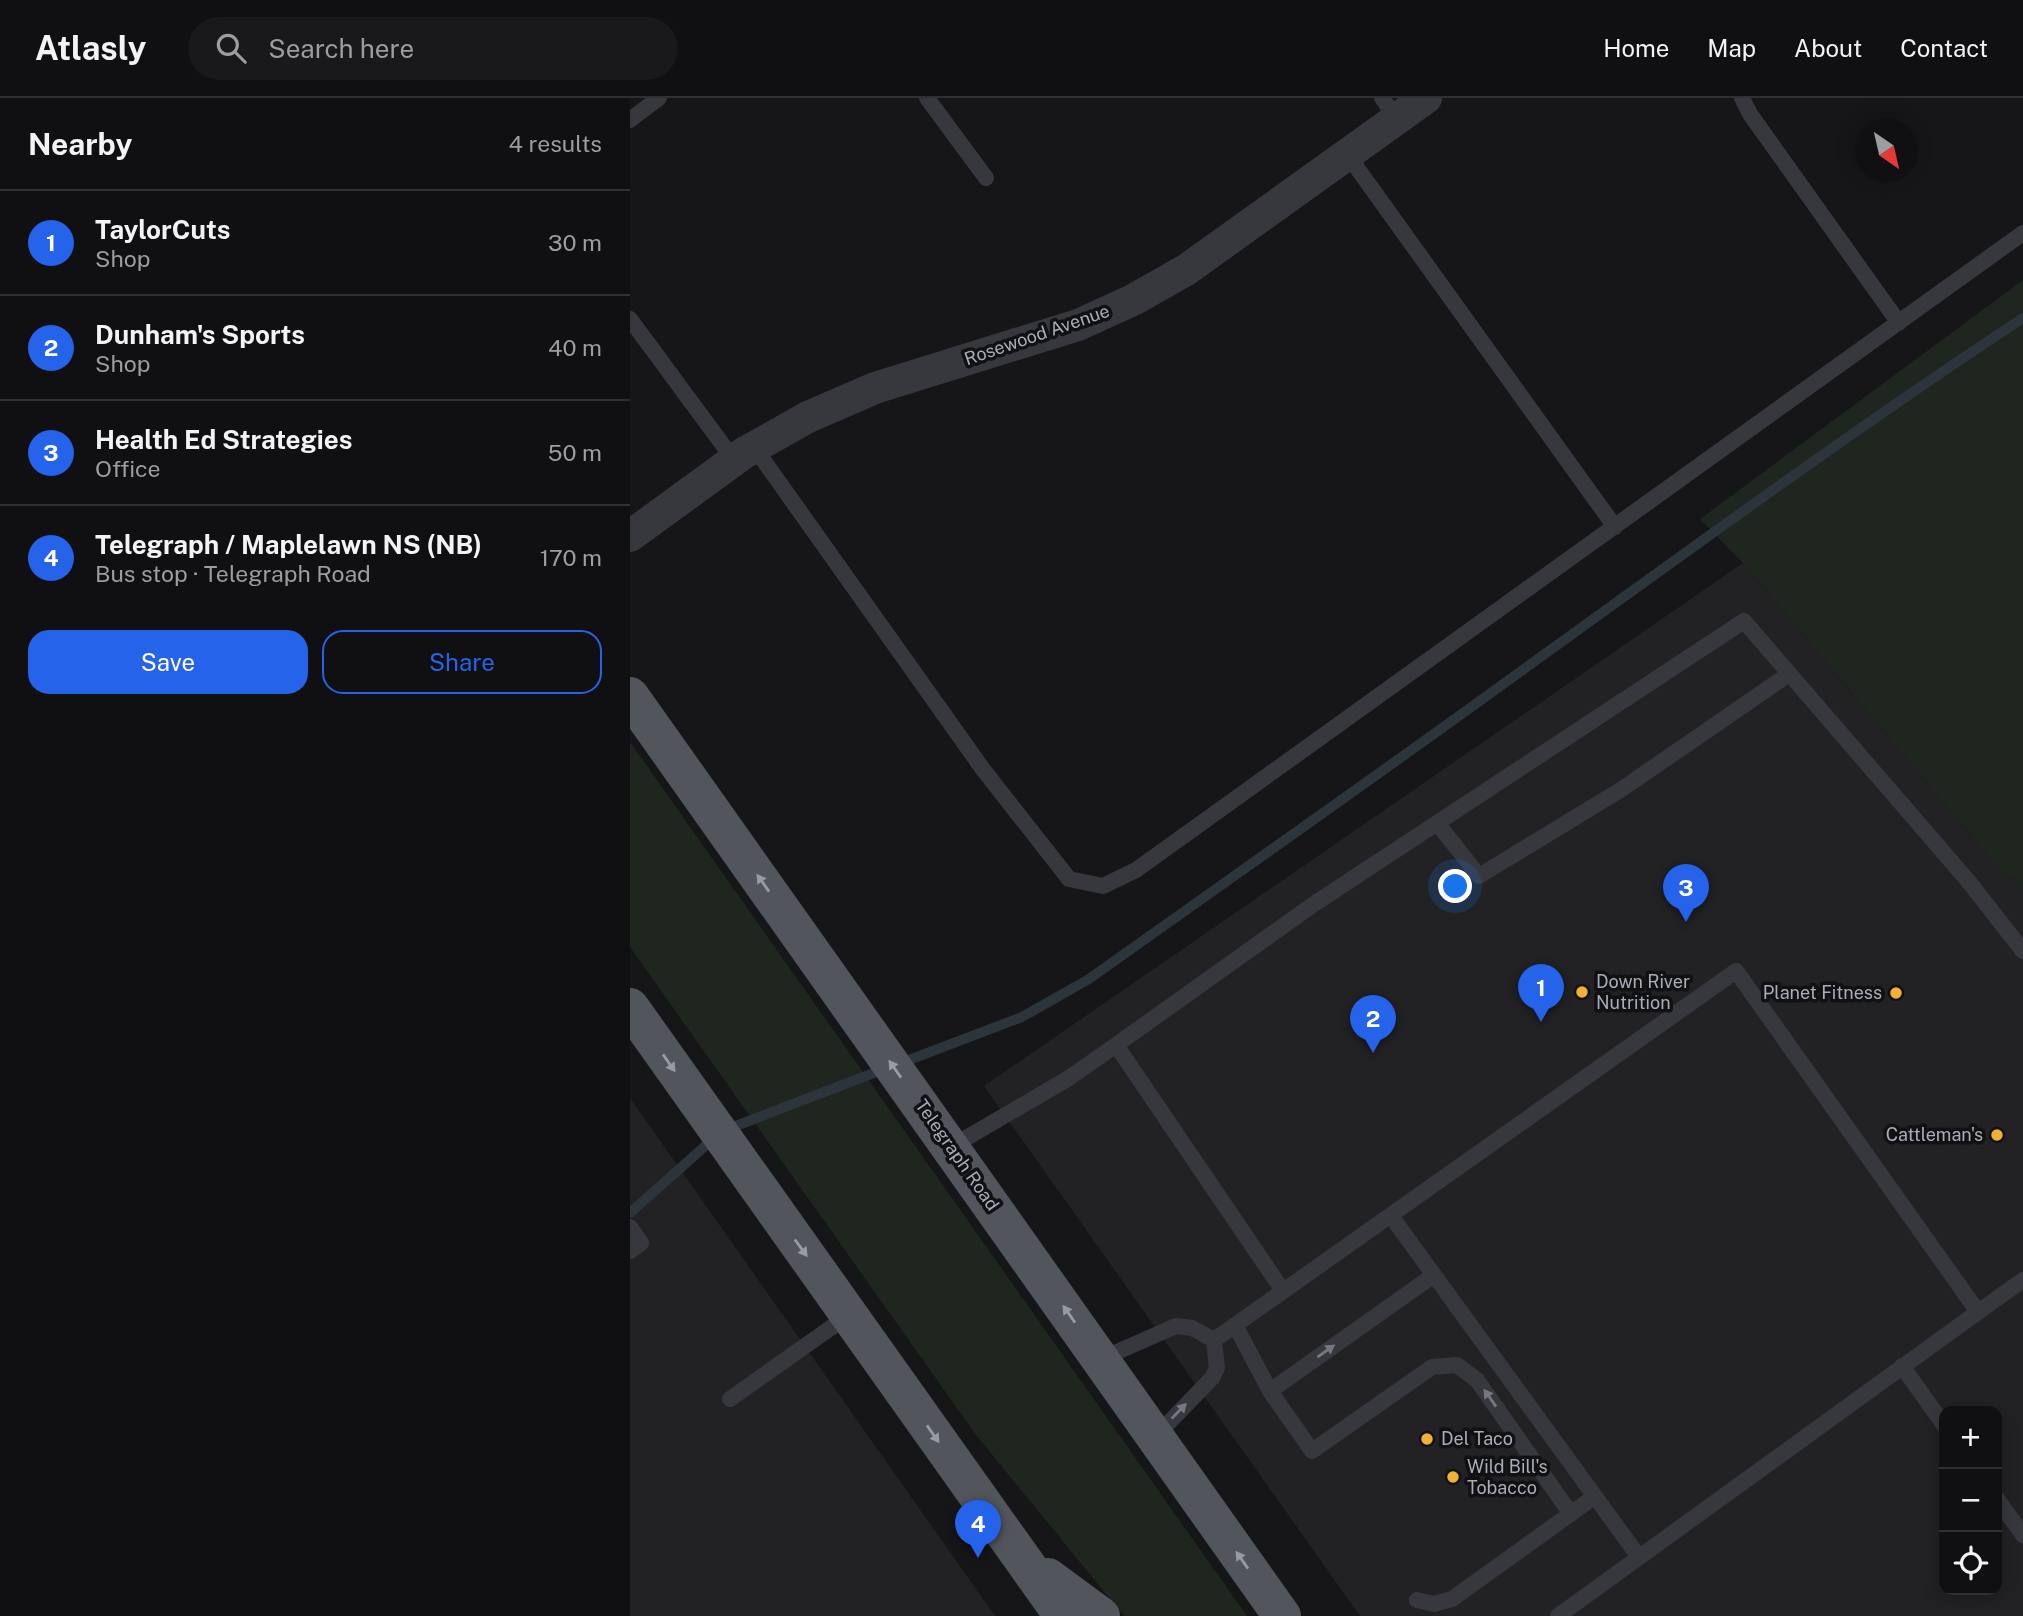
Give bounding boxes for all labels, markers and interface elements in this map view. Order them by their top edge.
search box [188,17,678,80]
text: Atlasly [35,29,146,67]
icon: search [212,29,250,67]
text: Search here [268,33,414,64]
text: Home [1603,34,1669,62]
text: Map [1707,34,1756,62]
text: About [1794,34,1862,62]
text: Contact [1900,34,1988,62]
north arrow [1855,119,1918,182]
text: Nearby [28,126,132,162]
text: 4 results [508,130,602,157]
text: TaylorCuts [95,214,230,245]
text: 1 [46,229,56,256]
text: 30 m [548,229,602,256]
text: Shop [95,245,150,272]
street label: Rosewood Avenue [961,300,1112,369]
text: Dunham's Sports [95,319,305,350]
text: 2 [44,334,58,361]
text: 40 m [548,334,602,361]
text: Shop [95,350,150,377]
text: Health Ed Strategies [95,424,352,455]
text: 3 [43,439,59,466]
text: 50 m [548,439,602,466]
text: Office [95,455,161,482]
text: Telegraph / Maplelawn NS (NB) [95,529,482,560]
text: 4 [43,544,59,571]
text: 170 m [540,544,602,571]
text: Bus stop · Telegraph Road [95,560,371,587]
button: Save [28,630,308,694]
button: Share [322,630,602,694]
pin: 3 [1663,864,1709,922]
your location [1438,869,1472,903]
one-way arrow [756,874,770,892]
pin: 1 [1518,964,1564,1022]
place label: Down River Nutrition [1596,971,1690,1013]
place label: Planet Fitness [1763,982,1882,1003]
marker: Down River Nutrition [1574,984,1590,1000]
marker: Planet Fitness [1888,985,1904,1001]
pin: 2 [1350,995,1396,1053]
one-way arrow [662,1054,676,1072]
one-way arrow [888,1060,902,1078]
street label: Telegraph Road [911,1095,1004,1214]
place label: Cattleman's [1886,1124,1983,1145]
marker: Cattleman's [1989,1127,2005,1143]
one-way arrow [794,1239,808,1257]
one-way arrow [1062,1305,1076,1323]
one-way arrow [1317,1344,1335,1358]
one-way arrow [1483,1389,1497,1407]
one-way arrow [1171,1403,1188,1420]
map controls [1939,1406,2002,1595]
button: + [1939,1406,2002,1469]
one-way arrow [926,1425,940,1443]
place label: Del Taco [1441,1428,1513,1449]
marker: Del Taco [1419,1431,1435,1447]
place label: Wild Bill's Tobacco [1467,1456,1548,1498]
marker: Wild Bill's Tobacco [1445,1469,1461,1485]
button: − [1939,1469,2002,1532]
pin: 4 [955,1500,1001,1558]
button: locate [1939,1532,2002,1595]
one-way arrow [1235,1551,1249,1569]

